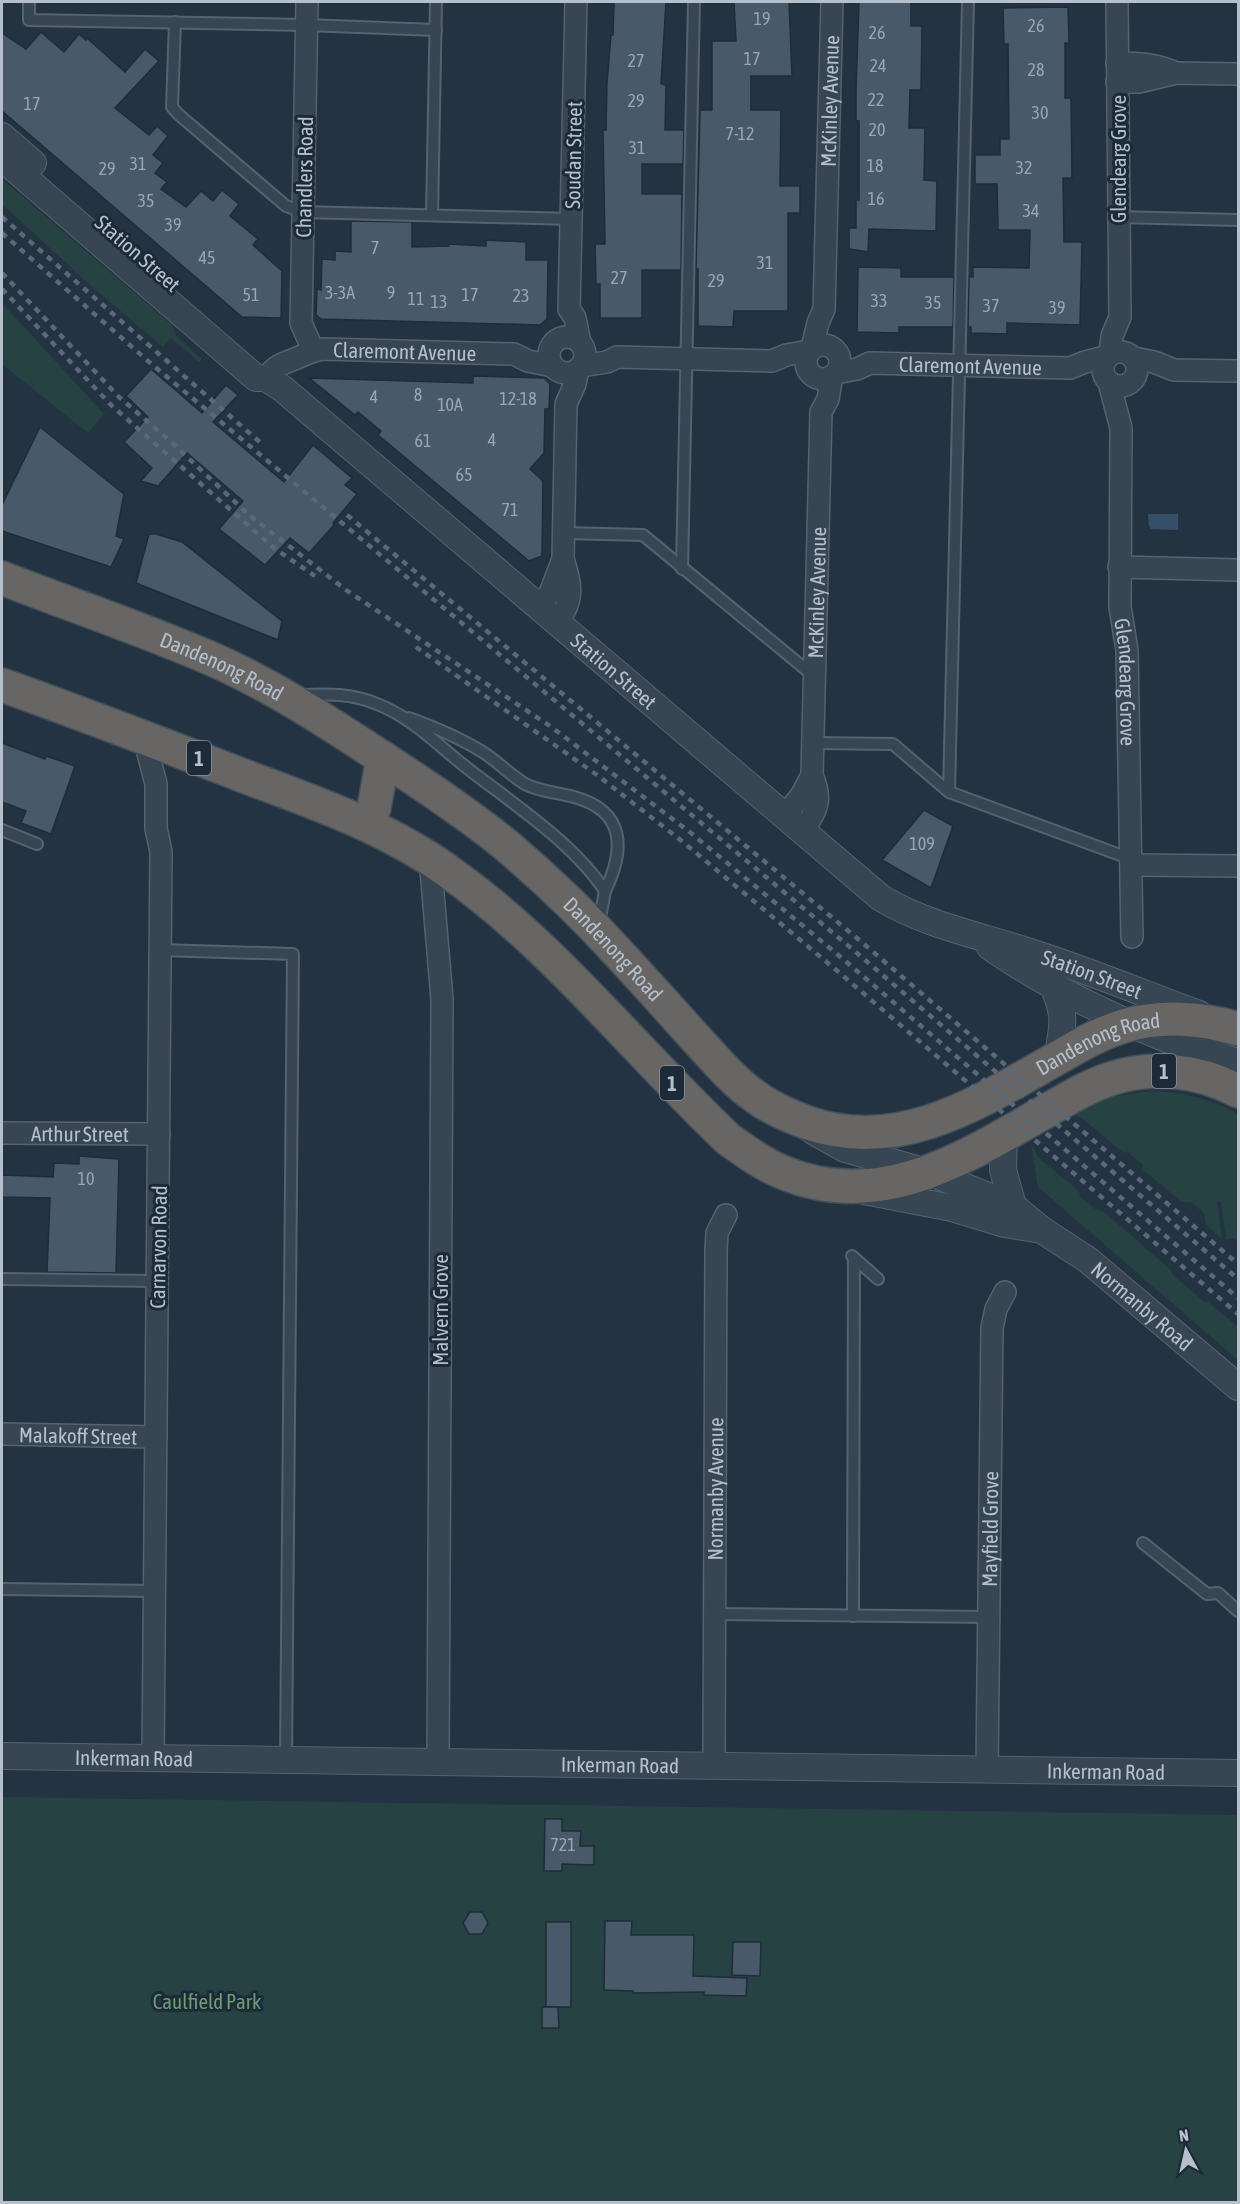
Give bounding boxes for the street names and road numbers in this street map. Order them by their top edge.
street label: McKinley Avenue [816,35,843,167]
street label: Glendearg Grove [1106,95,1130,223]
street label: Soudan Street [560,101,586,209]
street label: Chandlers Road [291,116,317,238]
street label: Station Street [91,210,185,296]
street label: Claremont Avenue [333,337,476,365]
street label: Claremont Avenue [899,352,1042,379]
street label: McKinley Avenue [803,527,830,659]
street label: Glendearg Grove [1110,616,1141,746]
street label: Dandenong Road [157,627,288,705]
street label: Station Street [566,628,662,714]
road number: 1 [187,741,211,775]
street label: Dandenong Road [559,892,668,1005]
street label: Station Street [1039,945,1145,1003]
street label: Dandenong Road [1031,1008,1161,1080]
road number: 1 [1152,1054,1176,1088]
road number: 1 [660,1066,684,1100]
street label: Arthur Street [31,1121,129,1146]
street label: Carnarvon Road [145,1185,171,1309]
street label: Malvern Grove [428,1254,452,1366]
street label: Normanby Road [1087,1256,1198,1355]
street label: Normanby Avenue [703,1417,727,1561]
street label: Malakoff Street [19,1422,137,1449]
street label: Mayfield Grove [977,1471,1002,1587]
street label: Inkerman Road [75,1745,193,1771]
street label: Inkerman Road [561,1752,679,1777]
street label: Inkerman Road [1047,1758,1165,1784]

